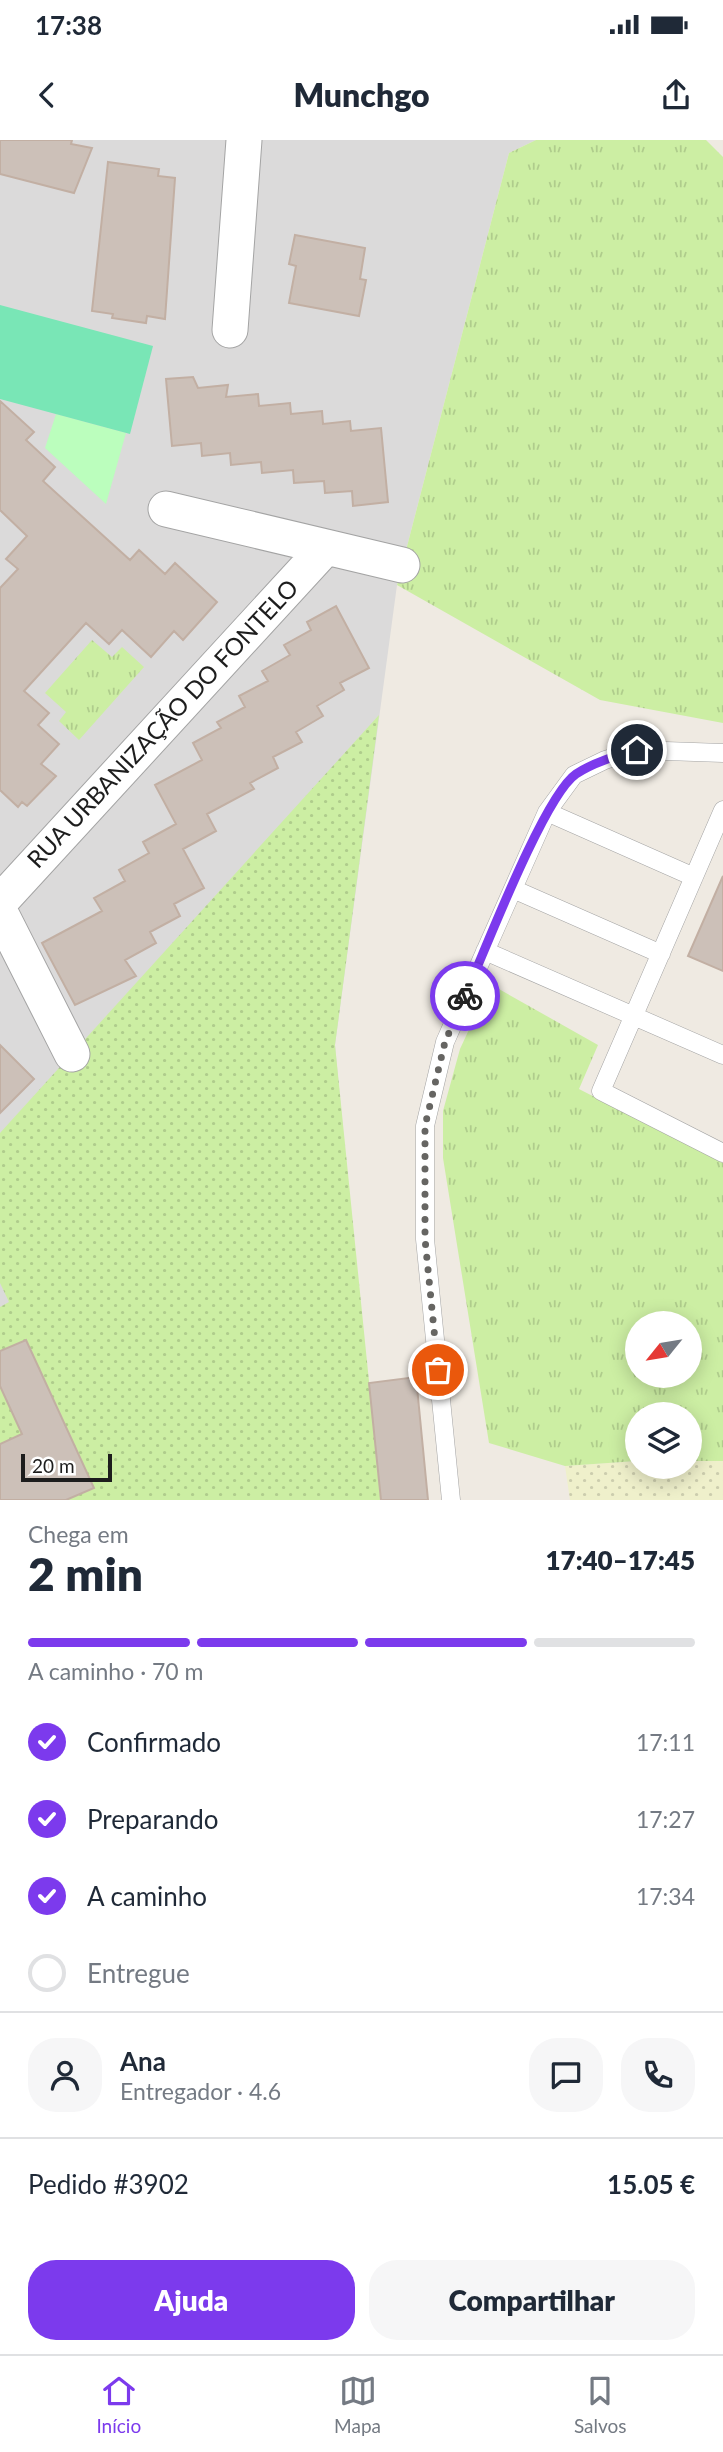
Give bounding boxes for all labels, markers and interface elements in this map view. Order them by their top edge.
text: 17:38 [35,9,102,41]
text: Munchgo [293,75,430,114]
icon: back [28,76,66,114]
icon: share [657,76,695,114]
street label: RUA URBANIZAÇÃO DO FONTELO [20,573,303,873]
pin [607,720,667,780]
icon: home [618,731,656,769]
courier [430,961,500,1031]
icon: bike [446,977,484,1015]
north arrow [625,1311,702,1388]
map controls [625,1311,702,1479]
pin [408,1340,468,1400]
icon: bag [419,1351,457,1389]
button: layers [625,1402,702,1479]
scale bar [21,1451,112,1483]
text: 20 m [32,1454,75,1477]
text: Chega em [28,1520,129,1548]
text: 17:40–17:45 [545,1544,695,1576]
text: 2 min [28,1546,143,1601]
text: A caminho · 70 m [28,1657,204,1685]
icon: check [28,1723,66,1761]
text: Confirmado [87,1726,221,1758]
text: 17:11 [636,1728,695,1756]
icon: check [28,1800,66,1838]
text: Preparando [87,1803,219,1835]
text: 17:27 [636,1805,695,1833]
icon: check [28,1877,66,1915]
text: A caminho [87,1880,207,1912]
text: 17:34 [636,1882,695,1910]
text: Entregue [87,1957,190,1989]
button: person [28,2038,102,2112]
button: chat [529,2038,603,2112]
button: phone [621,2038,695,2112]
text: Ana [120,2045,166,2077]
text: Entregador · 4.6 [120,2077,281,2105]
text: Pedido #3902 [28,2168,189,2200]
text: 15.05 € [607,2168,695,2200]
button: Ajuda [28,2260,355,2340]
button: Compartilhar [369,2260,695,2340]
tab: Início [96,2372,141,2437]
tab: Mapa [334,2372,381,2437]
tab: Salvos [574,2372,627,2437]

